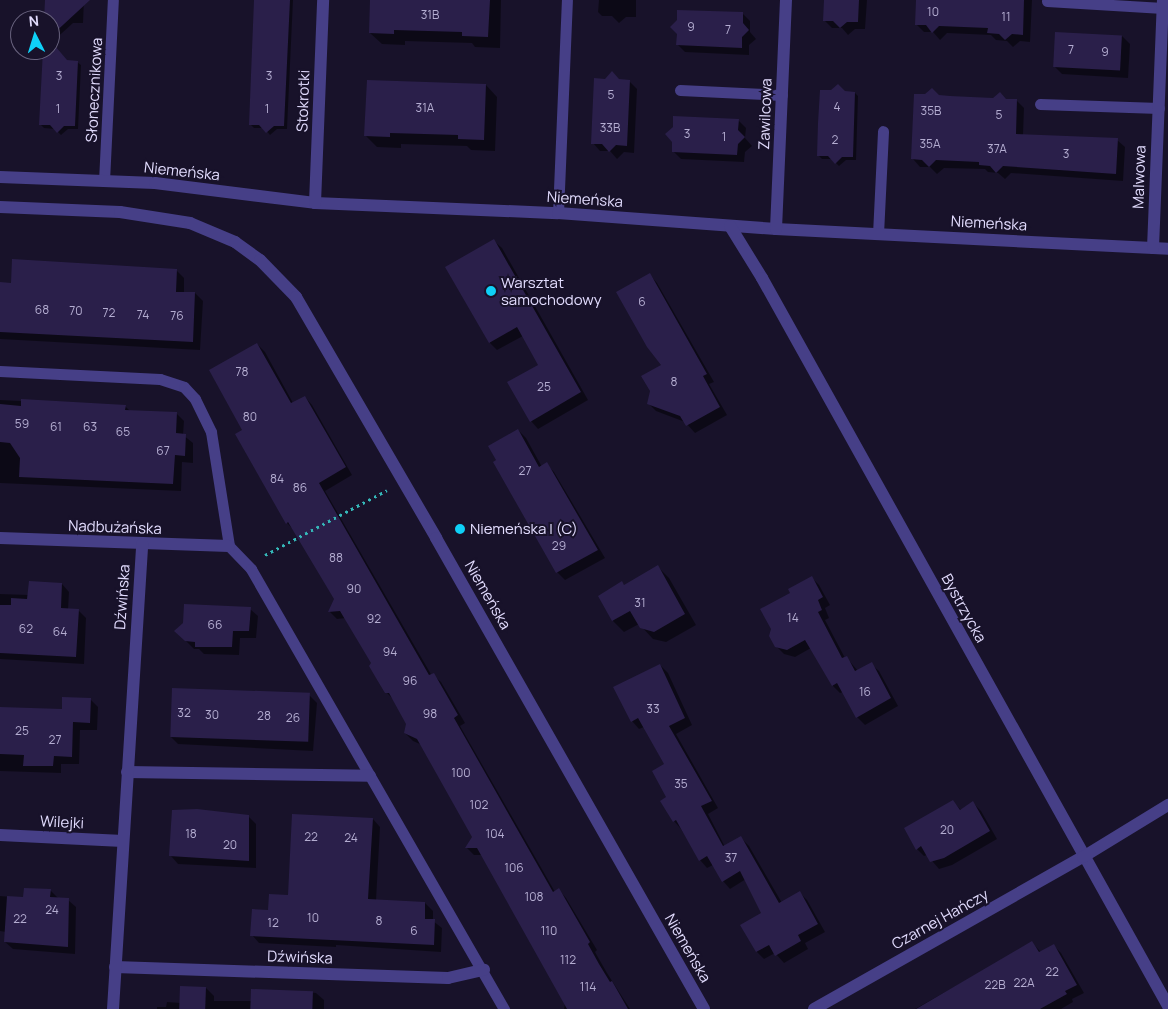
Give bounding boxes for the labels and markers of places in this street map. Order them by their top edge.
place label: Warsztat samochodowy [501,273,602,308]
marker: Warsztat samochodowy [485,285,497,297]
place label: Niemeńska I (C) [470,520,578,538]
marker: Niemeńska I (C) [454,523,466,535]

